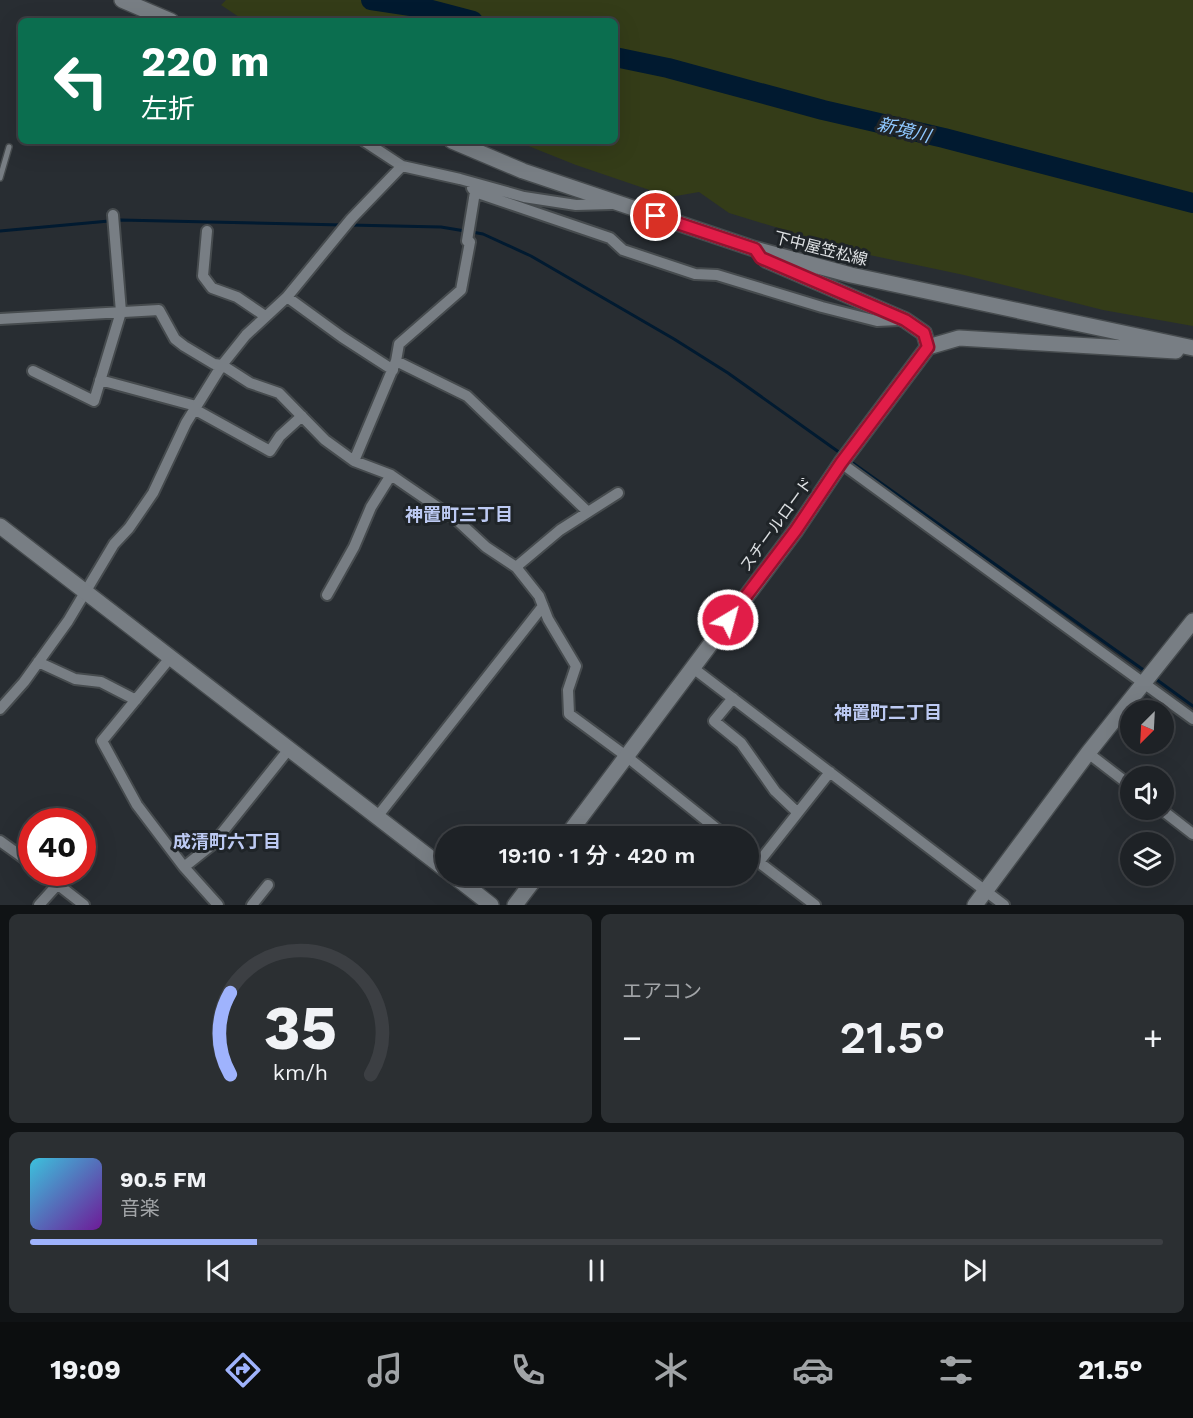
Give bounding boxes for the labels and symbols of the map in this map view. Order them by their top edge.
water label: 新境川 [875,113,935,147]
pin [630,190,681,241]
street label: 下中屋笠松線 [772,228,870,269]
street label: スチールロード [736,473,817,575]
district label: 神置町三丁目 [405,504,513,525]
position arrow [696,588,760,652]
north arrow [1120,700,1174,754]
district label: 神置町二丁目 [834,702,942,723]
speed limit sign: 40 [18,808,96,886]
district label: 成清町六丁目 [173,831,281,852]

